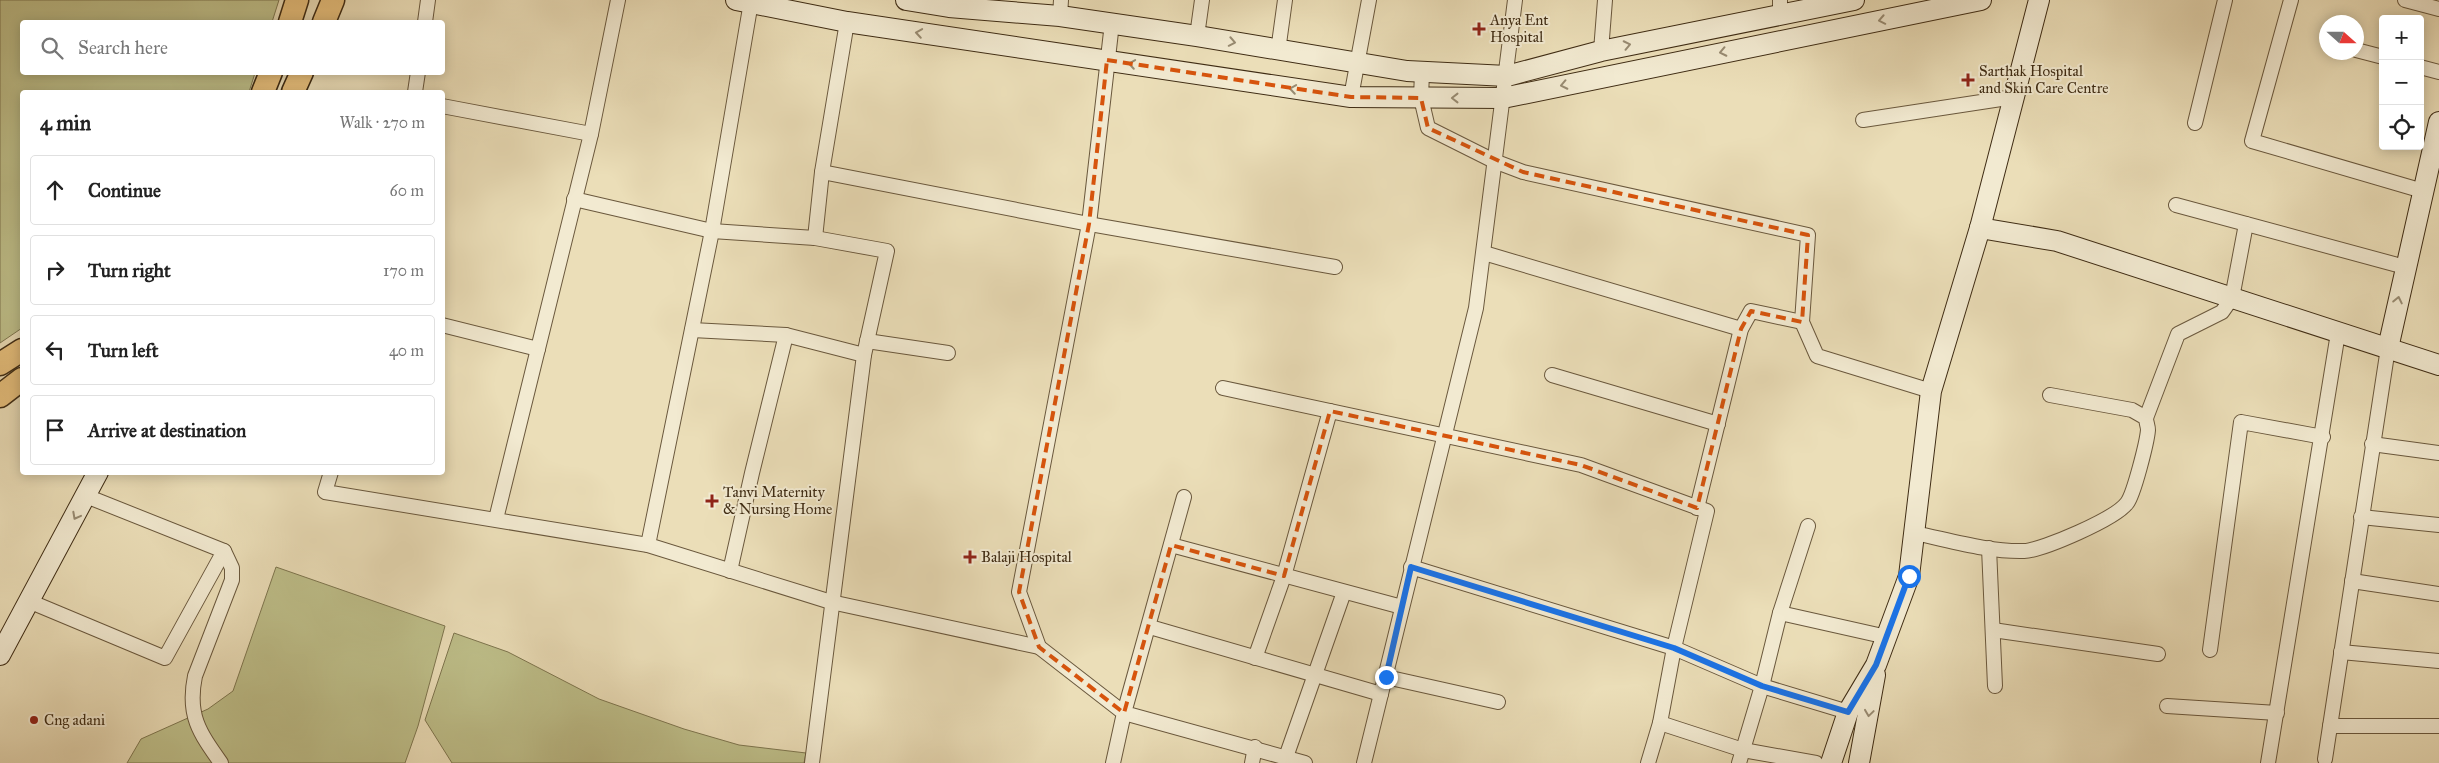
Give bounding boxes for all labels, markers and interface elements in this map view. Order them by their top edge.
place label: Anya Ent Hospital [1489,11,1549,46]
one-way arrow [1878,14,1886,25]
north arrow [2319,15,2364,60]
map controls [2379,15,2424,150]
button: + [2379,15,2424,60]
search box [20,20,445,75]
marker: Anya Ent Hospital [1472,22,1486,36]
one-way arrow [915,28,923,39]
icon: search [38,34,66,62]
text: Search here [78,36,168,59]
one-way arrow [1227,37,1236,47]
one-way arrow [1622,40,1631,51]
one-way arrow [1718,46,1727,56]
one-way arrow [1128,59,1136,70]
button: − [2379,60,2424,105]
place label: Sarthak Hospital and Skin Care Centre [1979,62,2108,97]
marker: Sarthak Hospital and Skin Care Centre [1961,73,1975,87]
one-way arrow [1559,79,1568,90]
one-way arrow [1288,84,1297,94]
one-way arrow [1450,93,1458,103]
button: locate [2379,105,2424,150]
text: 4 min [40,110,91,136]
text: Walk · 270 m [339,113,425,132]
icon: ahead [41,176,69,204]
text: Continue [88,179,161,202]
text: 60 m [390,181,424,200]
icon: right [41,256,69,284]
text: Turn right [88,259,171,282]
text: 170 m [383,261,424,280]
one-way arrow [2392,296,2403,305]
icon: left [41,336,69,364]
text: Turn left [88,339,158,362]
text: 40 m [389,341,424,360]
icon: arrive [41,416,69,444]
text: Arrive at destination [88,419,246,442]
place label: Tanvi Maternity & Nursing Home [723,483,832,518]
marker: Tanvi Maternity & Nursing Home [705,494,719,508]
one-way arrow [72,510,82,519]
place label: Balaji Hospital [981,548,1073,566]
marker: Balaji Hospital [963,550,977,564]
route start [1898,565,1921,588]
route end [1375,666,1398,689]
one-way arrow [1864,710,1875,718]
place label: Cng adani [44,711,105,729]
marker: Cng adani [28,714,40,726]

